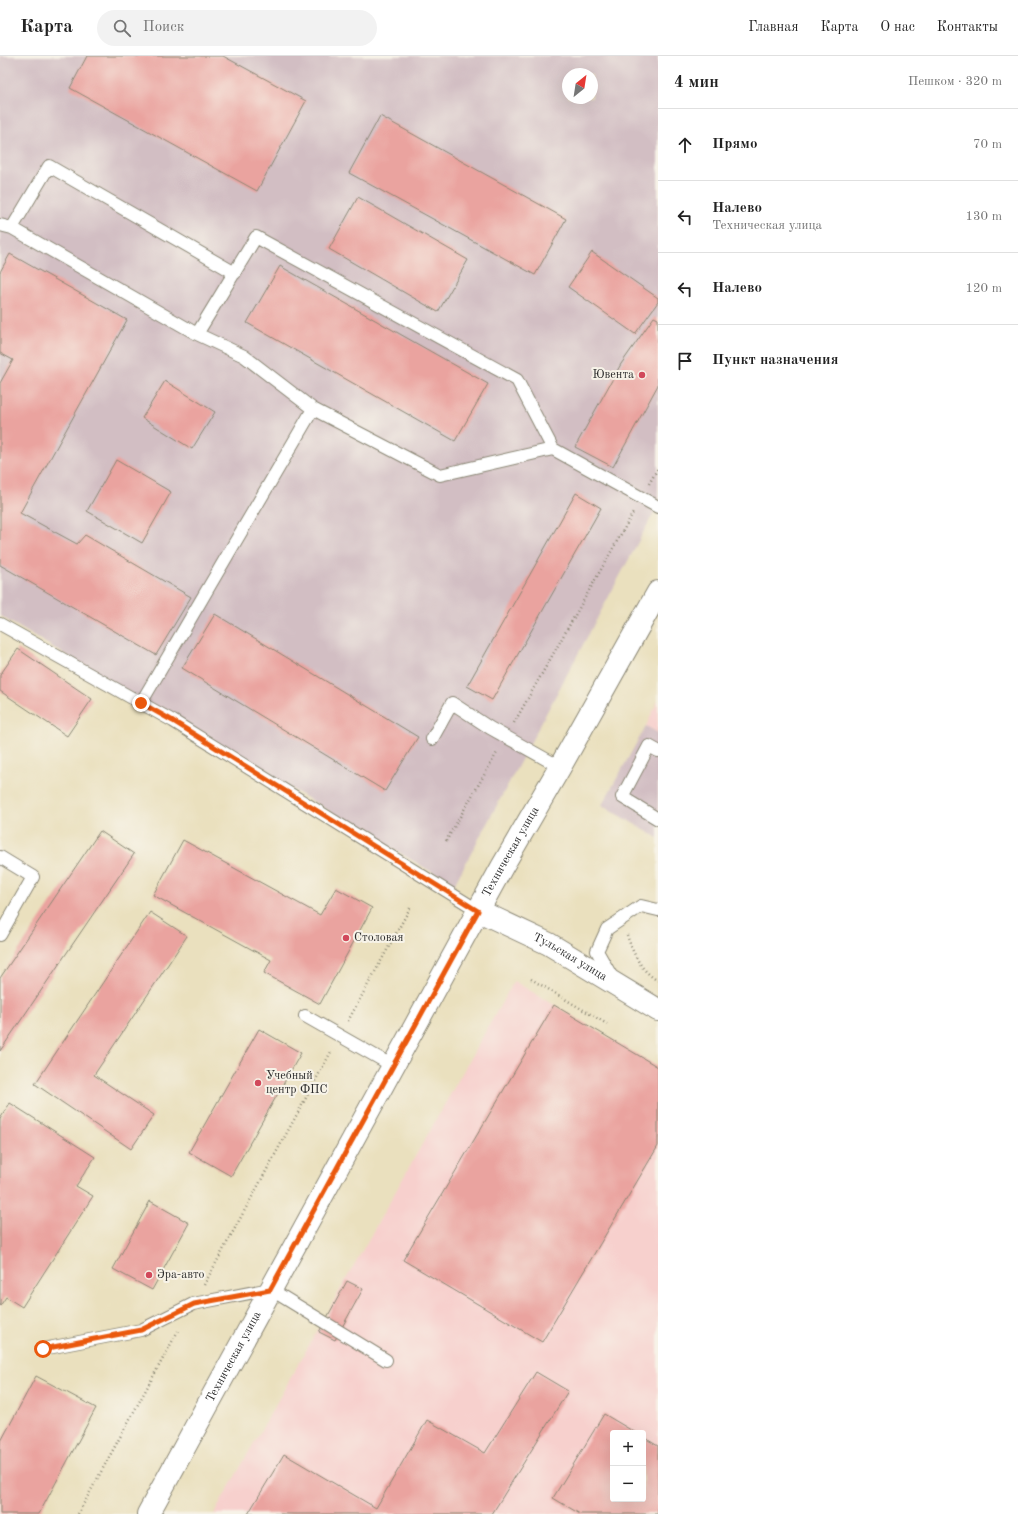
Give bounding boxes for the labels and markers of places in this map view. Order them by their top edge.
place label: Ювента [593,369,634,381]
marker: Ювента [637,370,647,380]
place label: Столовая [354,932,404,944]
marker: Столовая [341,933,351,943]
place label: Учебный центр ФПС [266,1070,328,1096]
marker: Учебный центр ФПС [253,1078,263,1088]
place label: Эра-авто [157,1269,205,1281]
marker: Эра-авто [144,1270,154,1280]

